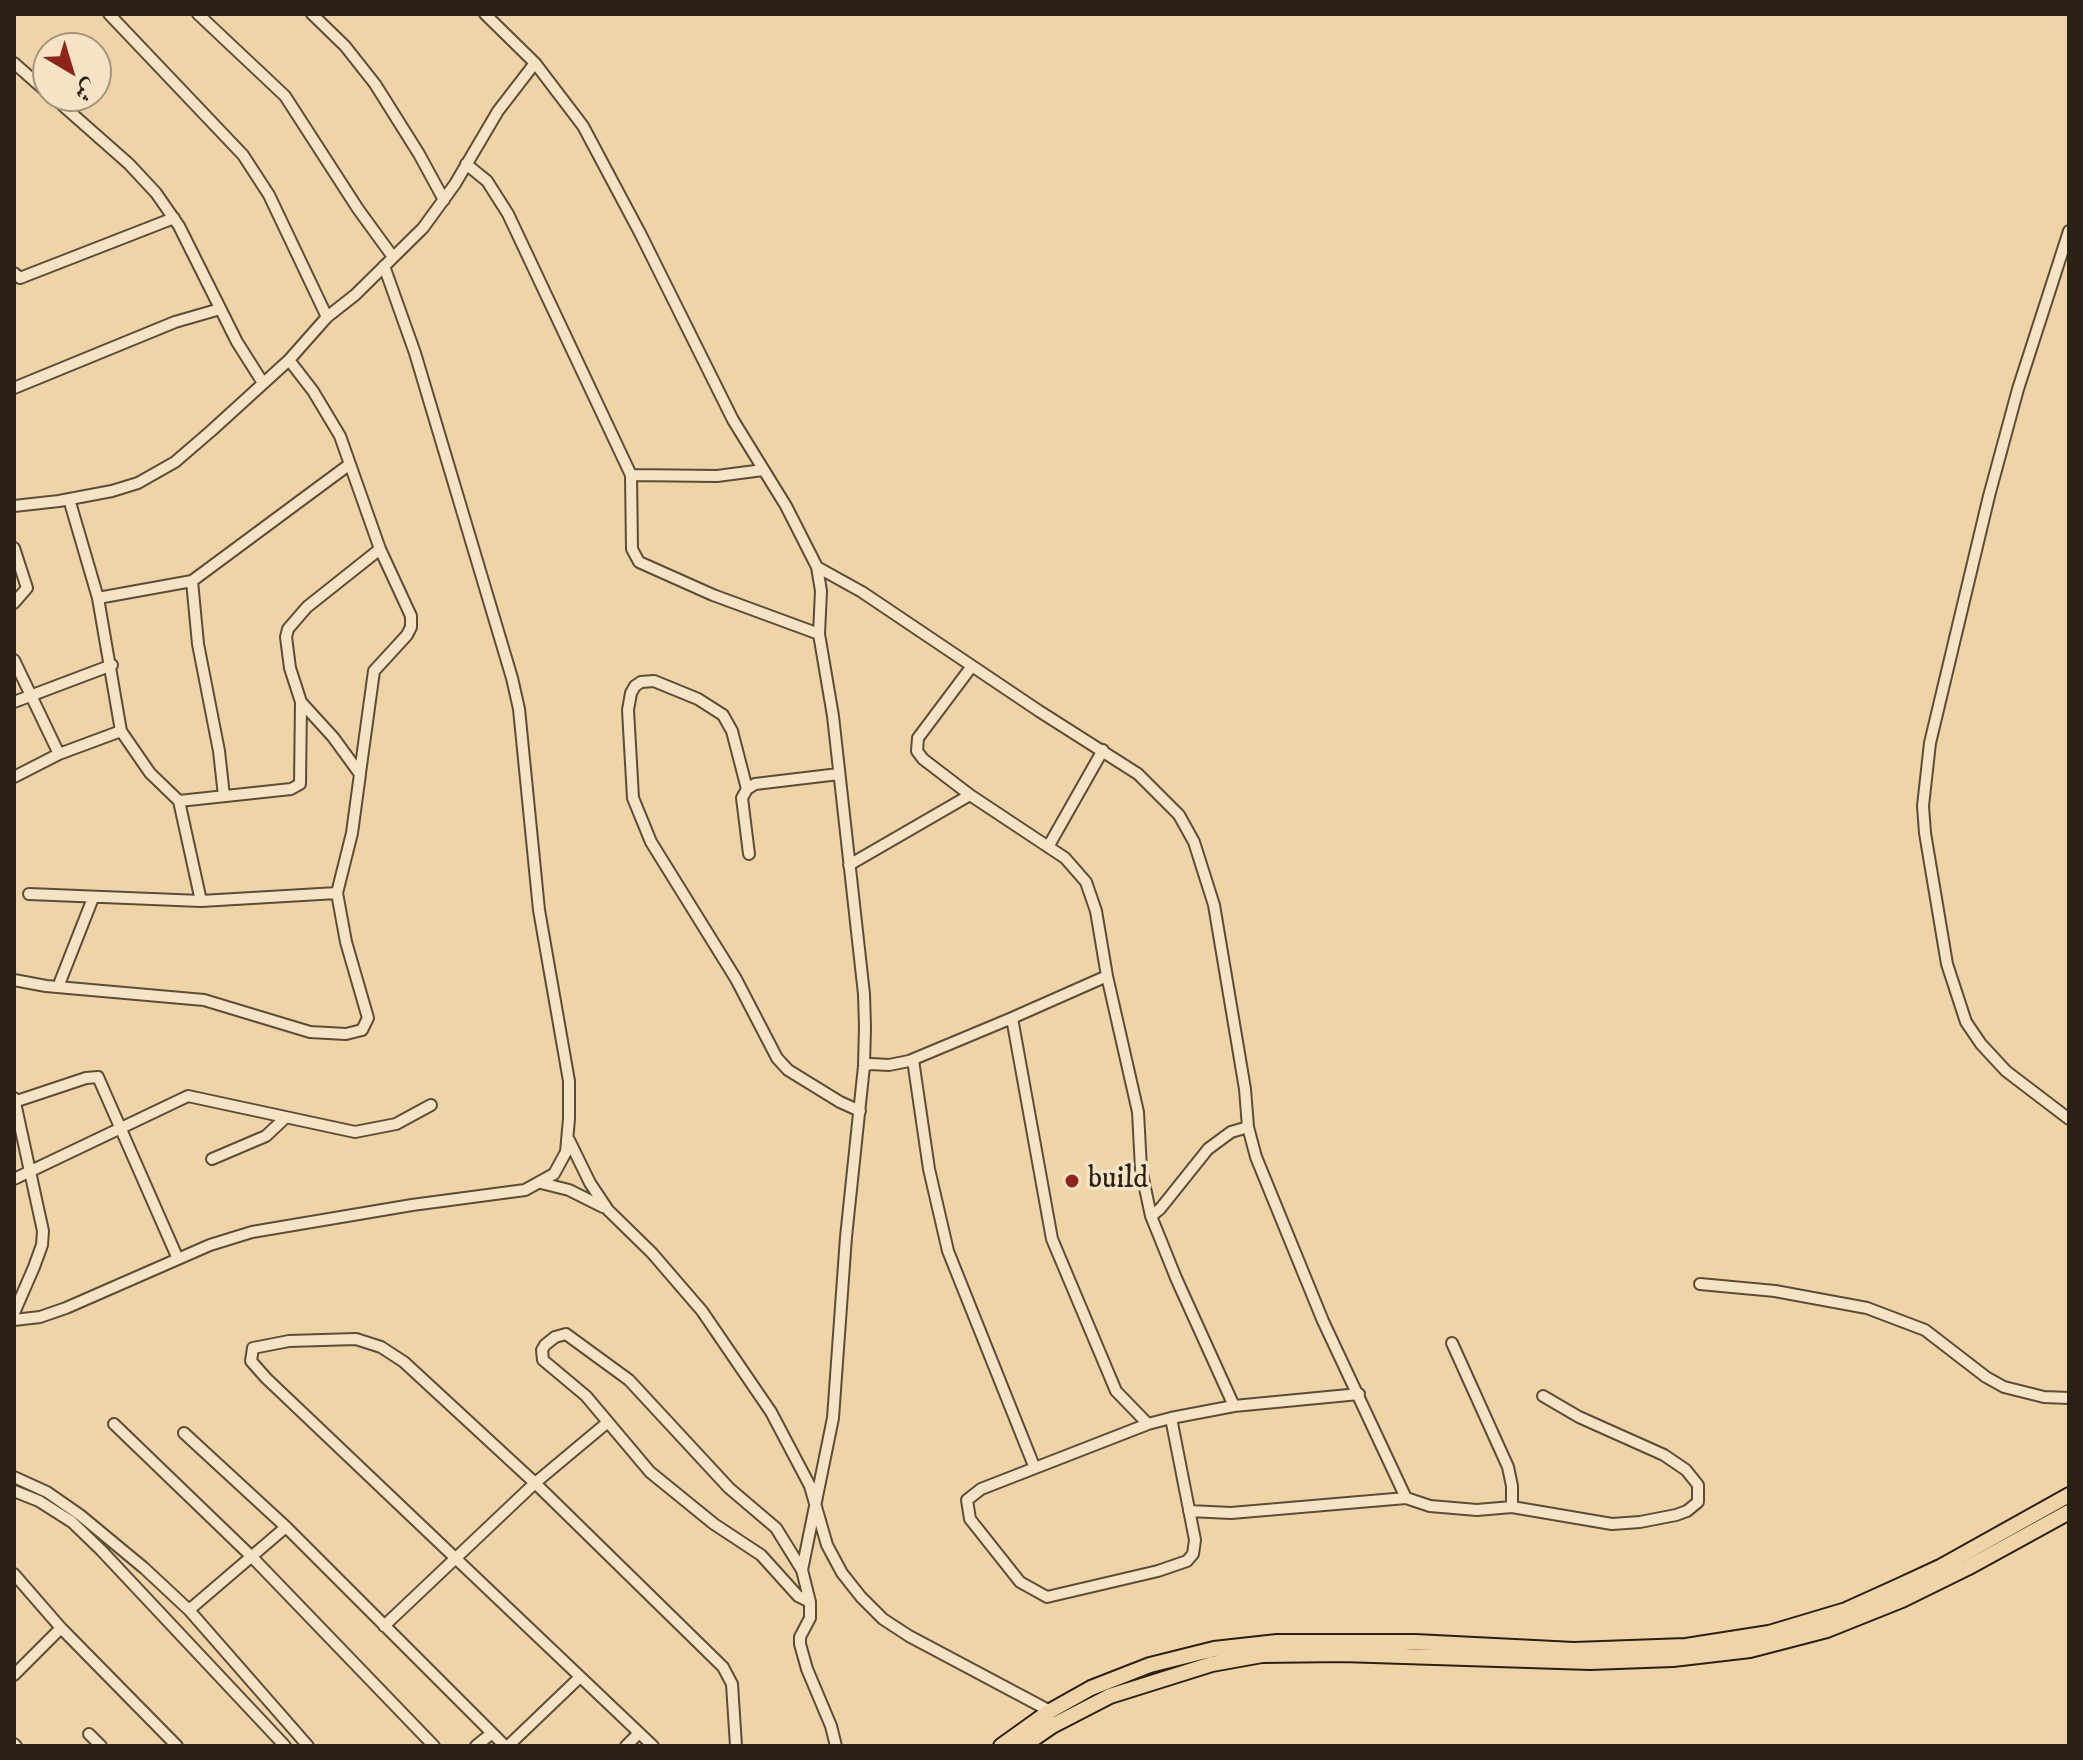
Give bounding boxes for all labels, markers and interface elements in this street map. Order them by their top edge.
north arrow [32,32,112,112]
text: ش [69,72,103,107]
place label: build [1088,1163,1148,1199]
marker: build [1063,1172,1081,1190]

